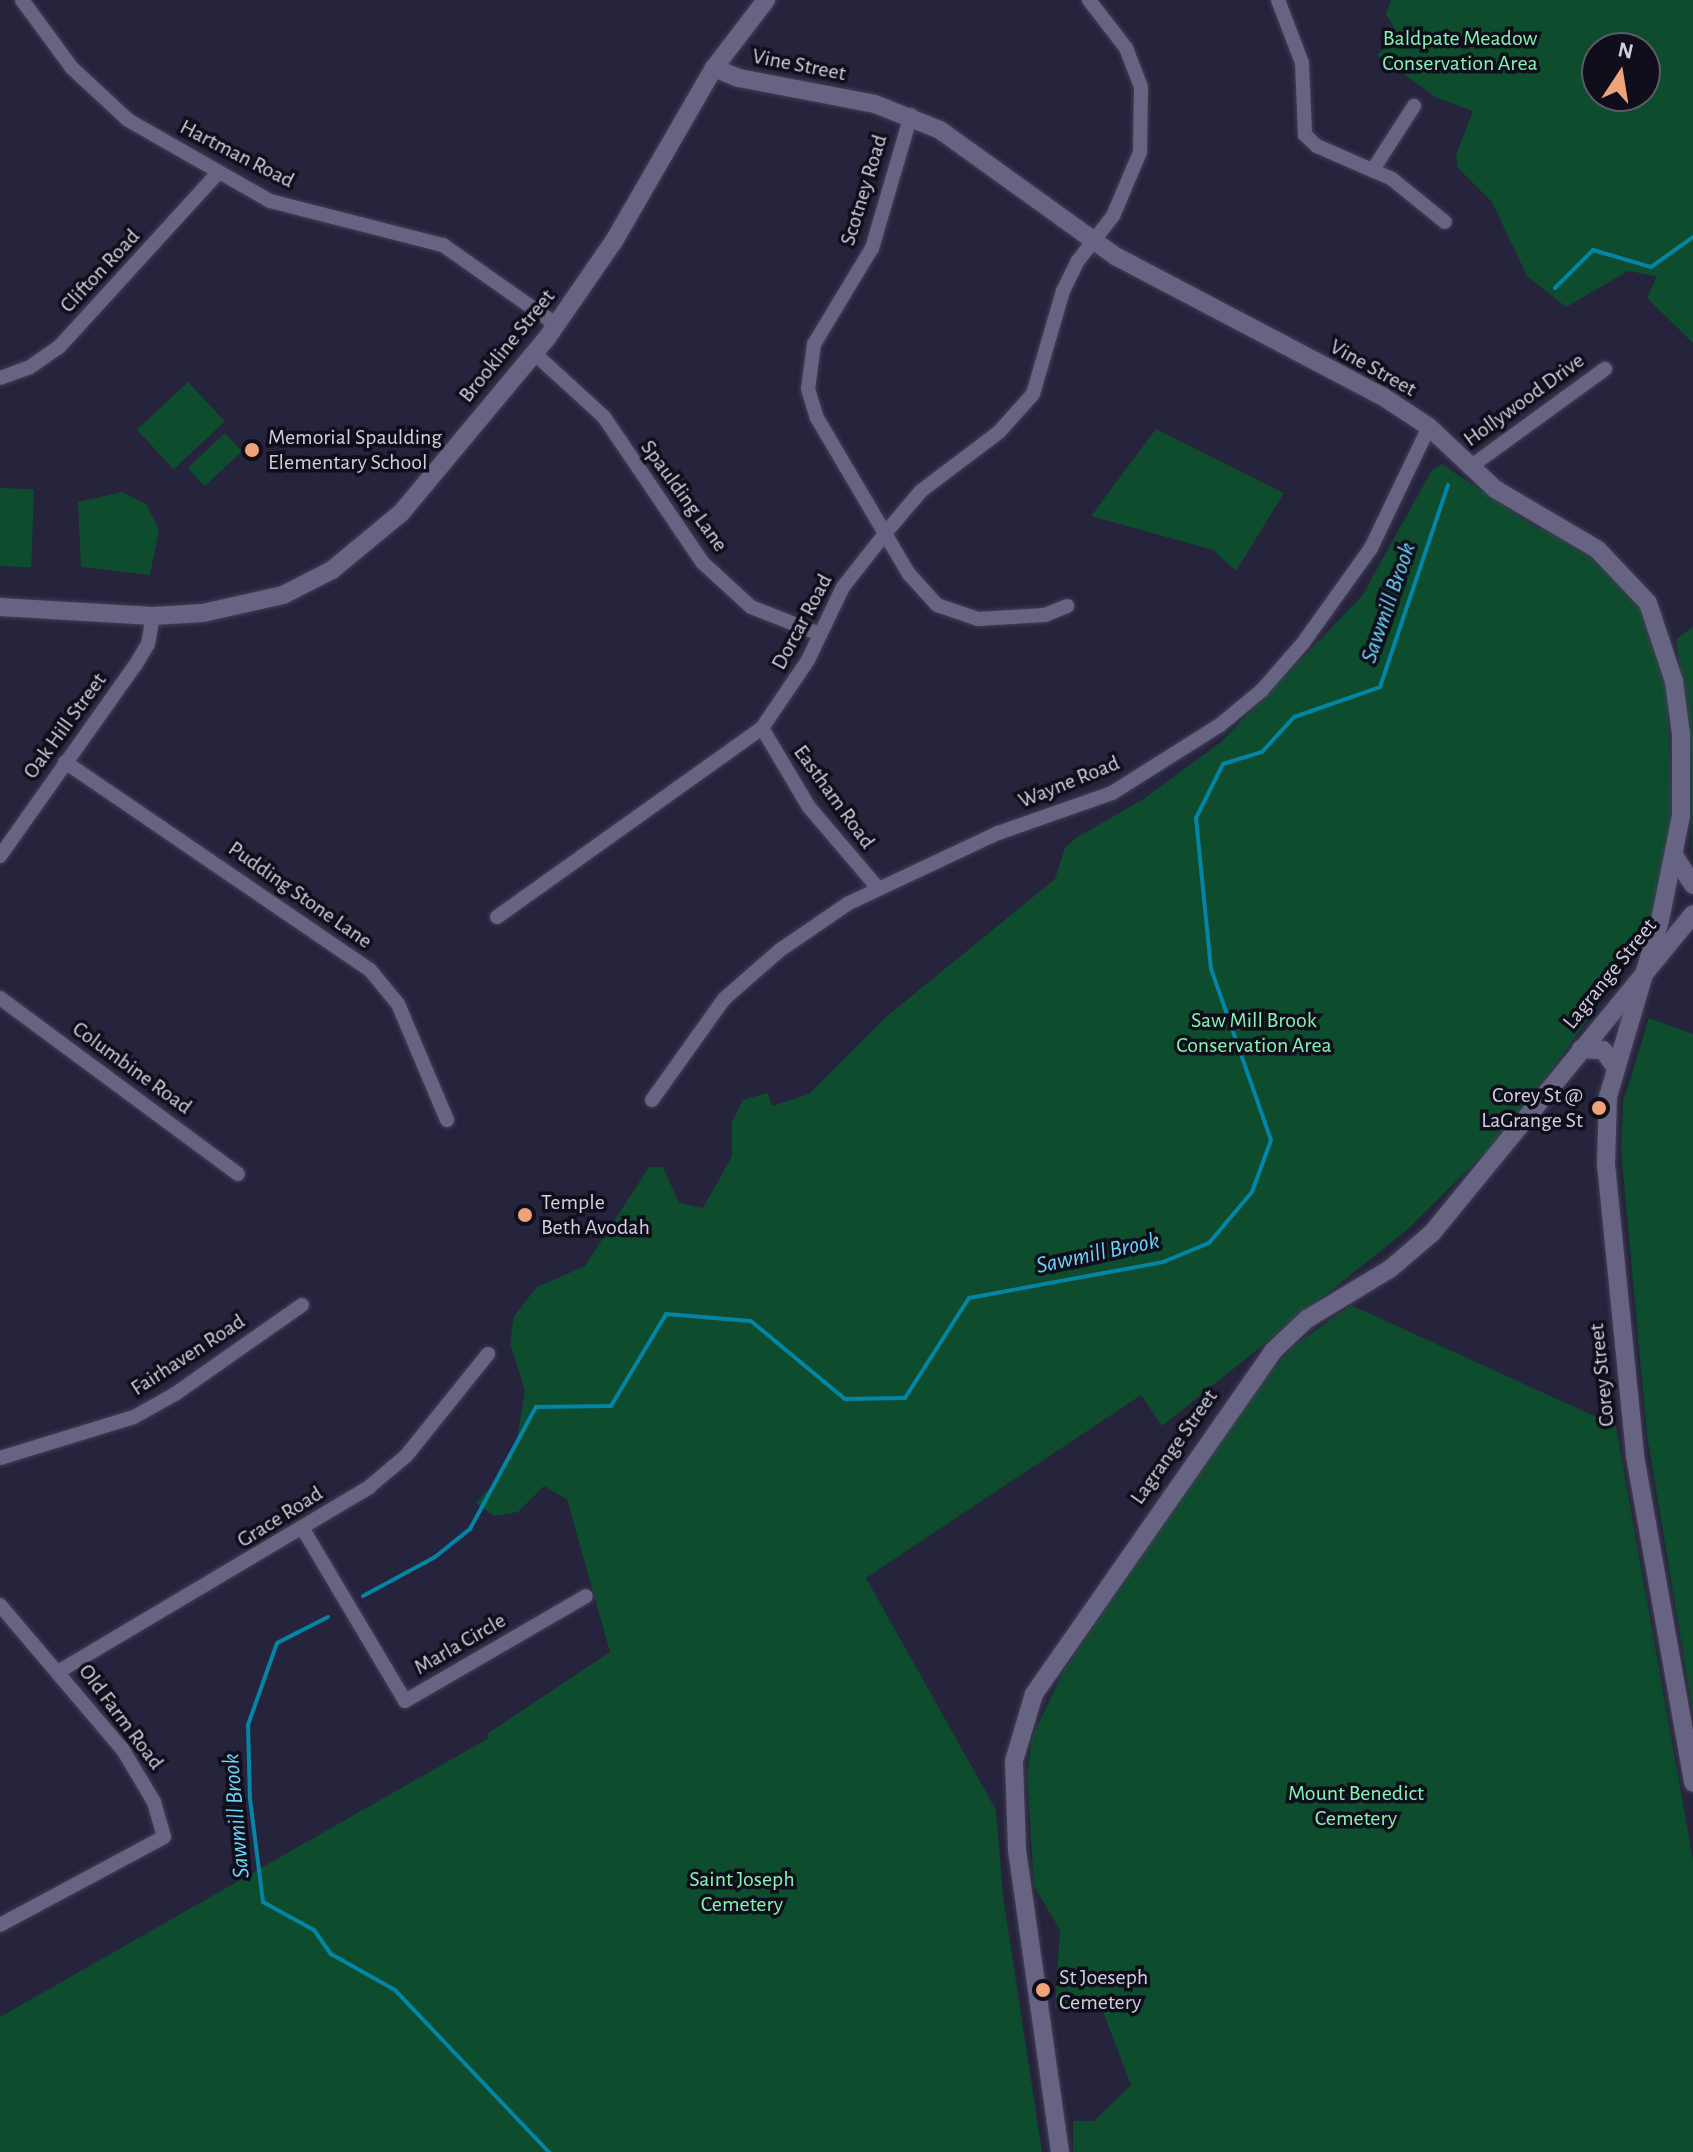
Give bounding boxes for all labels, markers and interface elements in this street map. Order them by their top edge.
park label: Baldpate Meadow Conservation Area [1382,25,1538,76]
north arrow [1581,32,1661,112]
text: N [1616,38,1635,63]
street label: Vine Street [750,43,848,87]
street label: Hartman Road [175,114,299,194]
street label: Scotney Road [835,131,893,249]
street label: Clifton Road [55,224,145,318]
street label: Brookline Street [453,284,561,408]
street label: Vine Street [1325,334,1421,402]
street label: Hollywood Drive [1459,347,1589,453]
place label: Memorial Spaulding Elementary School [268,424,442,476]
street label: Spaulding Lane [635,435,733,557]
marker: Memorial Spaulding Elementary School [243,441,261,459]
water label: Sawmill Brook [1355,539,1423,667]
street label: Dorcar Road [766,570,838,674]
street label: Oak Hill Street [18,668,112,784]
street label: Eastham Road [788,740,880,854]
street label: Wayne Road [1015,750,1123,814]
street label: Pudding Stone Lane [223,836,377,954]
street label: Lagrange Street [1557,913,1663,1035]
park label: Saw Mill Brook Conservation Area [1176,1007,1332,1058]
street label: Columbine Road [67,1016,197,1120]
place label: Corey St @ LaGrange St [1481,1082,1583,1134]
marker: Corey St @ LaGrange St [1590,1099,1608,1117]
place label: Temple Beth Avodah [541,1189,650,1240]
marker: Temple Beth Avodah [516,1206,534,1224]
water label: Sawmill Brook [1034,1227,1162,1281]
street label: Fairhaven Road [126,1308,250,1402]
street label: Corey Street [1583,1322,1621,1428]
street label: Lagrange Street [1125,1384,1223,1510]
street label: Grace Road [232,1480,328,1554]
street label: Marla Circle [410,1607,510,1681]
street label: Old Farm Road [73,1659,169,1775]
water label: Sawmill Brook [217,1752,257,1880]
park label: Mount Benedict Cemetery [1288,1780,1424,1832]
park label: Saint Joseph Cemetery [689,1866,795,1918]
place label: St Joeseph Cemetery [1059,1964,1148,2016]
marker: St Joeseph Cemetery [1034,1981,1052,1999]

